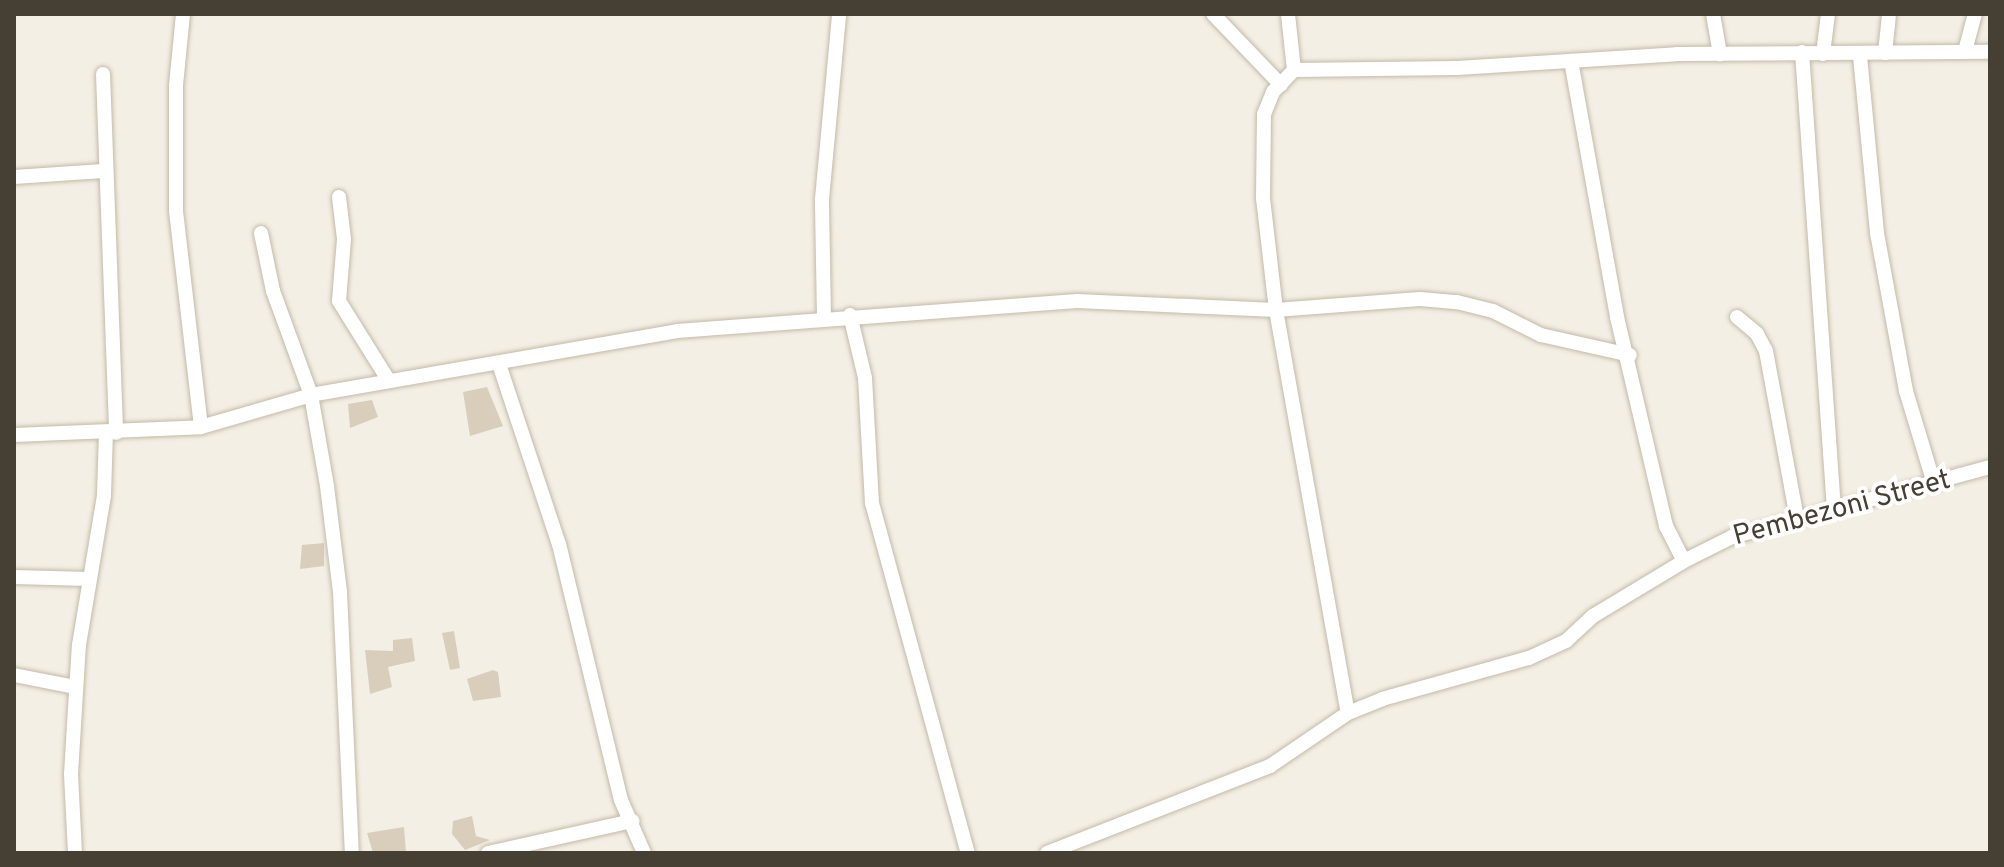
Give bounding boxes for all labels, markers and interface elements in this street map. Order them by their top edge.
street label: Pembezoni Street [1730,464,1954,554]

